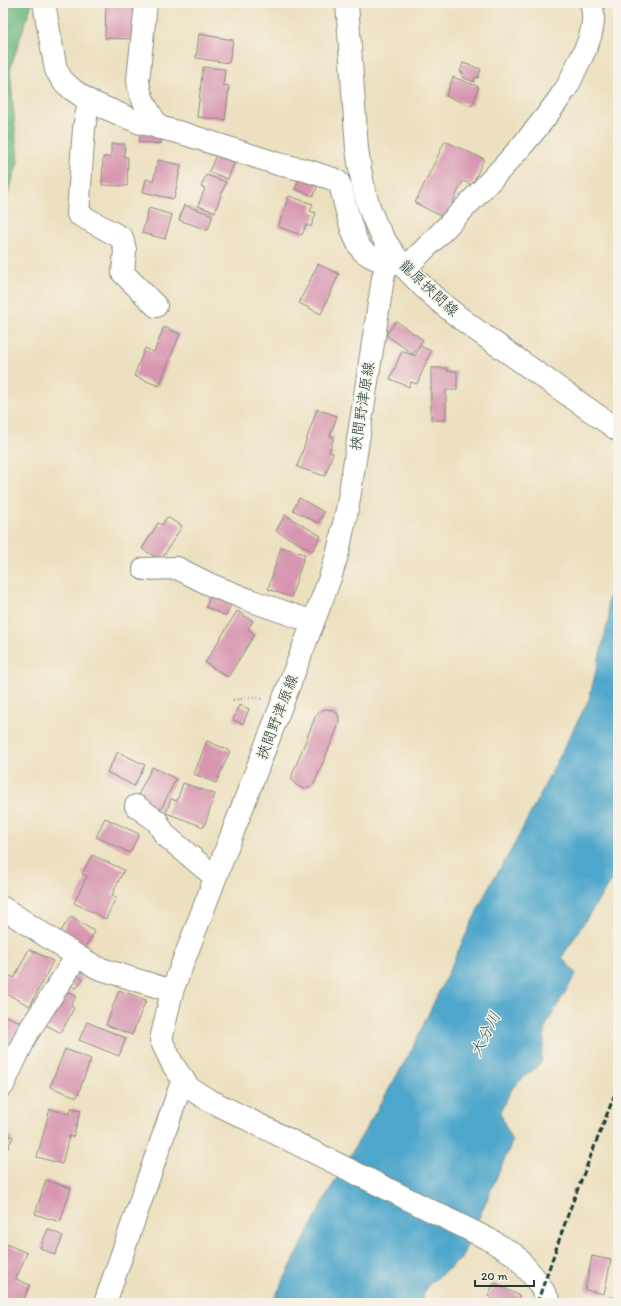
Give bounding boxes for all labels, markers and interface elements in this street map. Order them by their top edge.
street label: 龍原挾間線 [395,256,463,320]
street label: 挾間野津原線 [346,360,378,452]
street label: 挾間野津原線 [252,672,302,762]
water label: 大分川 [466,1008,504,1060]
scale bar [475,1262,534,1288]
text: 20 m [481,1269,508,1283]

